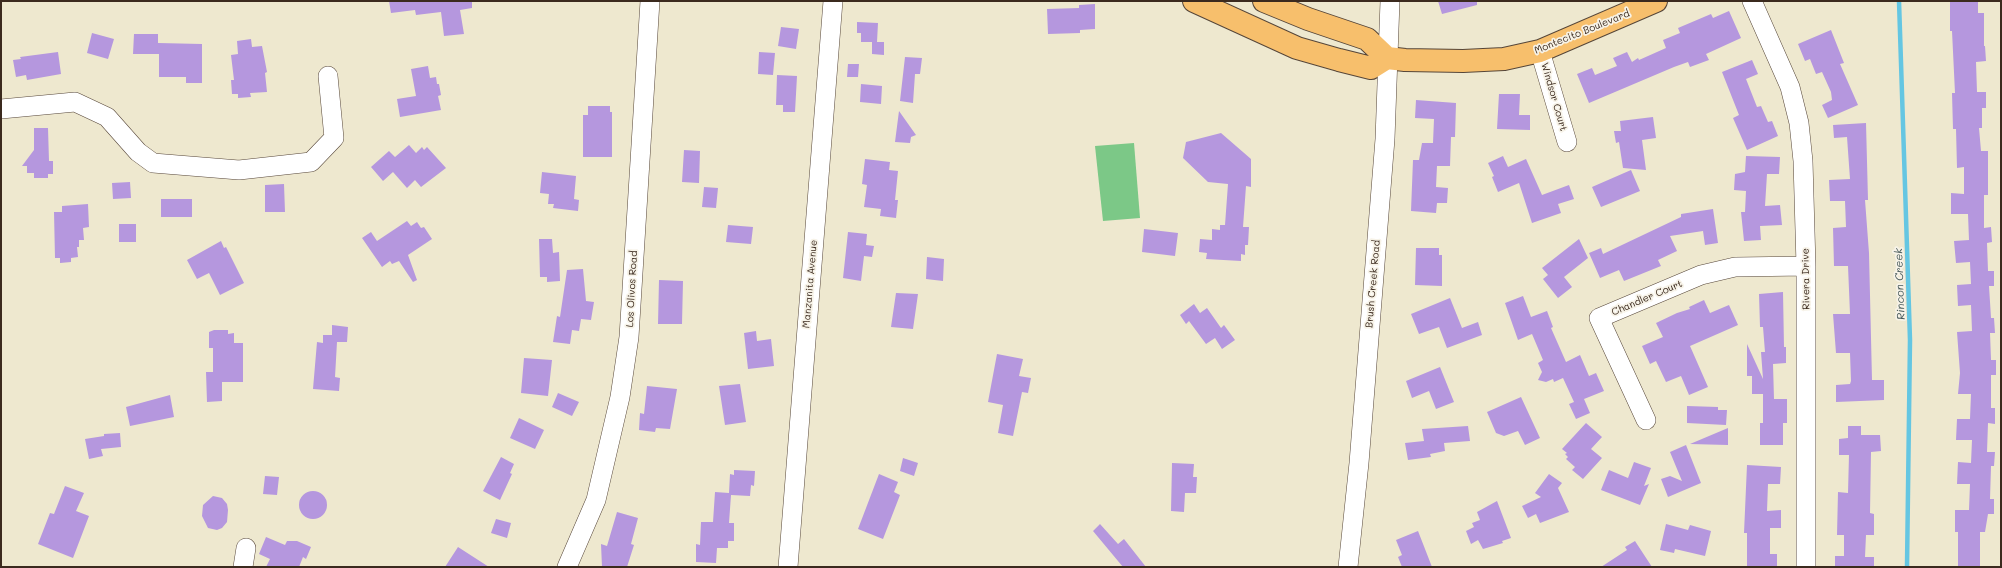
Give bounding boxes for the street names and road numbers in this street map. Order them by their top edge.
street label: Montecito Boulevard [1533,7,1631,57]
street label: Windsor Court [1538,61,1570,133]
street label: Manzanita Avenue [800,239,820,329]
street label: Brush Creek Road [1363,239,1383,329]
street label: Rivera Drive [1799,248,1813,310]
street label: Los Olivos Road [624,250,640,328]
street label: Chandler Court [1610,278,1684,318]

